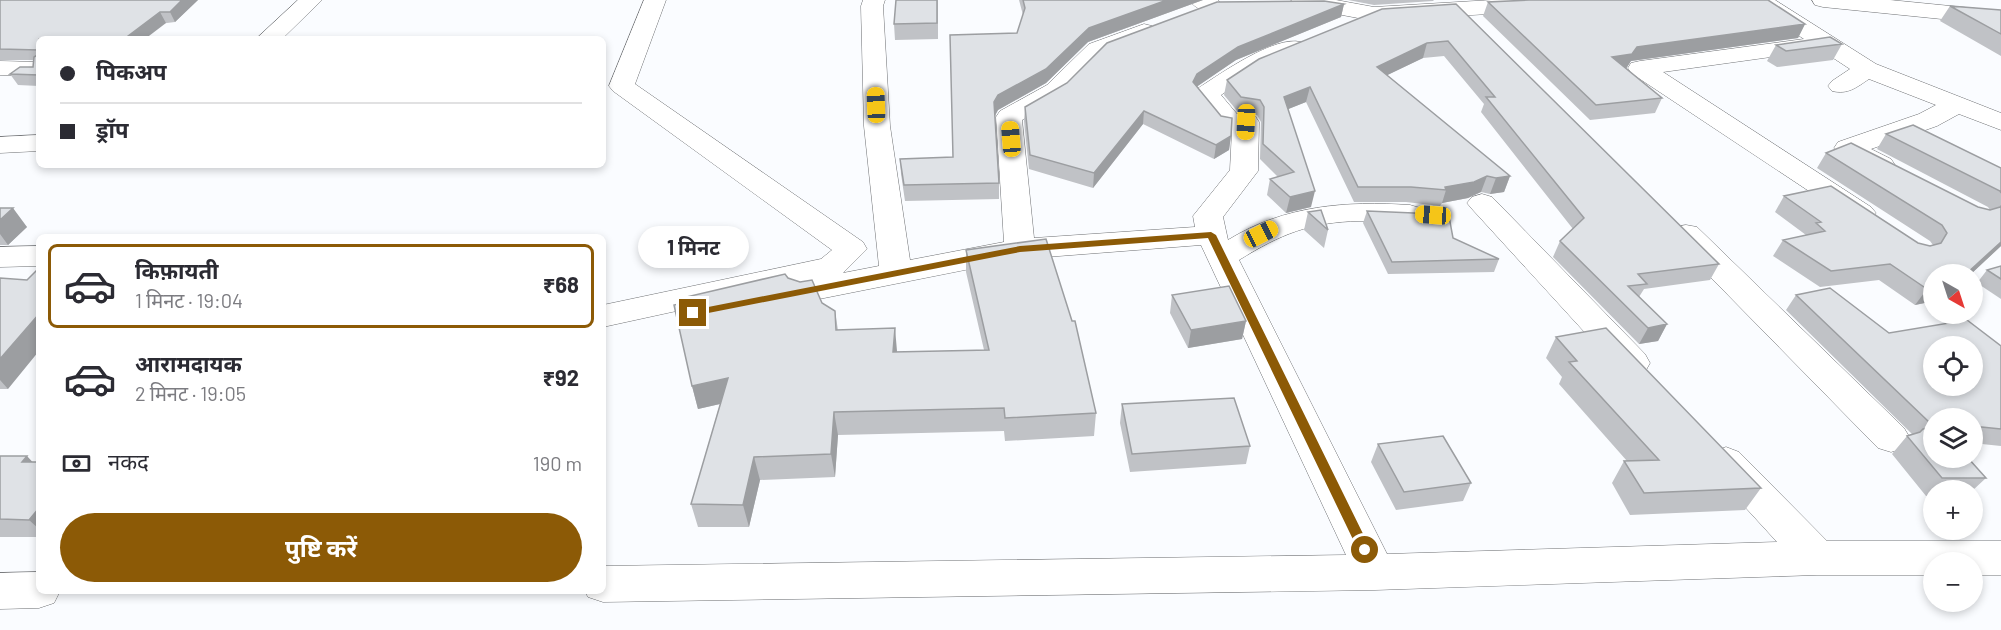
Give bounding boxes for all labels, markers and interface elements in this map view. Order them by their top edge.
text: पिकअप [96,58,167,84]
car [866,87,886,123]
car [1236,104,1256,140]
text: ड्रॉप [96,116,129,142]
car [1000,120,1022,158]
car [1414,205,1452,225]
car [1241,218,1281,250]
callout: 1 मिनट [638,226,748,268]
text: 1 मिनट [667,235,720,259]
text: किफ़ायती [135,257,219,283]
icon: car [63,259,117,313]
north arrow [1923,264,1983,324]
map controls [1923,264,1983,612]
text: ₹68 [543,271,579,297]
text: 1 मिनट · 19:04 [135,288,243,312]
route end [679,299,706,326]
button: locate [1923,336,1983,396]
text: आरामदायक [135,350,242,376]
icon: car [63,352,117,406]
text: ₹92 [542,364,579,390]
text: 2 मिनट · 19:05 [135,381,246,405]
button: layers [1923,408,1983,468]
icon: cash [60,447,93,480]
text: नकद [108,448,149,474]
text: 190 m [533,451,582,475]
button: + [1923,480,1983,540]
button: पुष्टि करें [60,513,582,582]
route start [1351,536,1378,563]
button: − [1923,552,1983,612]

